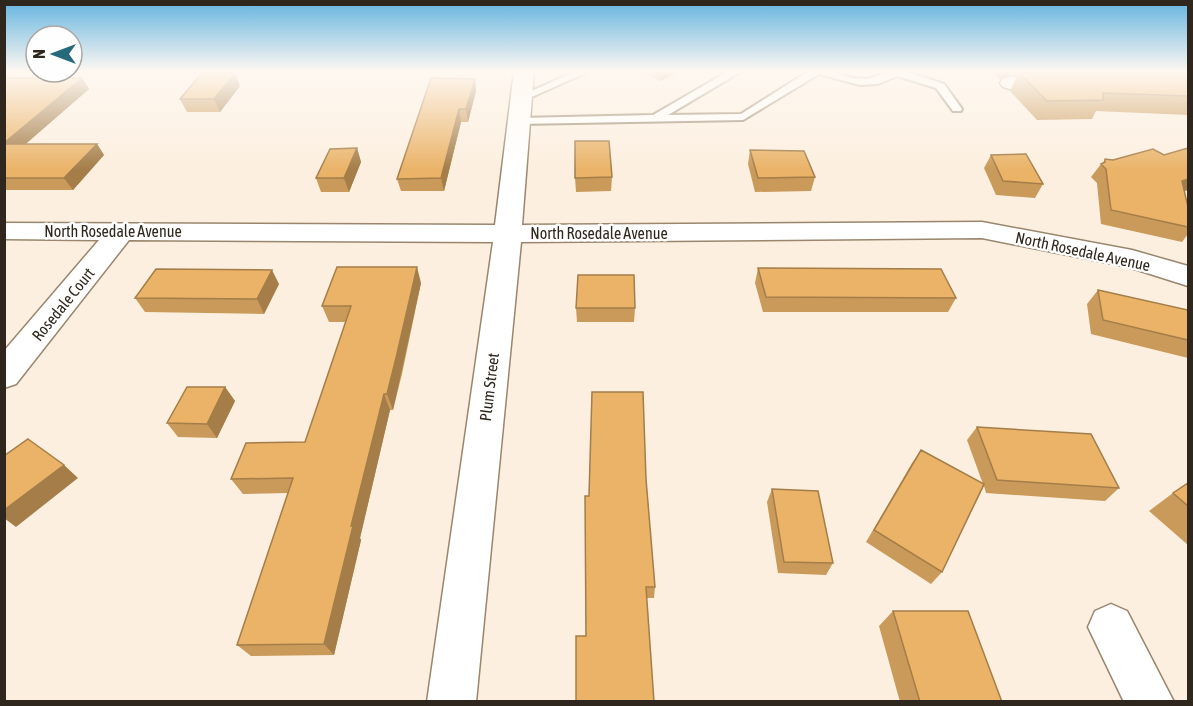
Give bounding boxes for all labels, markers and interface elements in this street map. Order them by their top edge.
north arrow [24,24,84,84]
text: N [30,49,48,59]
street label: North Rosedale Avenue [44,222,182,240]
street label: North Rosedale Avenue [530,224,668,242]
street label: North Rosedale Avenue [1014,228,1152,274]
street label: Rosedale Court [28,264,98,344]
street label: Plum Street [476,351,502,422]

